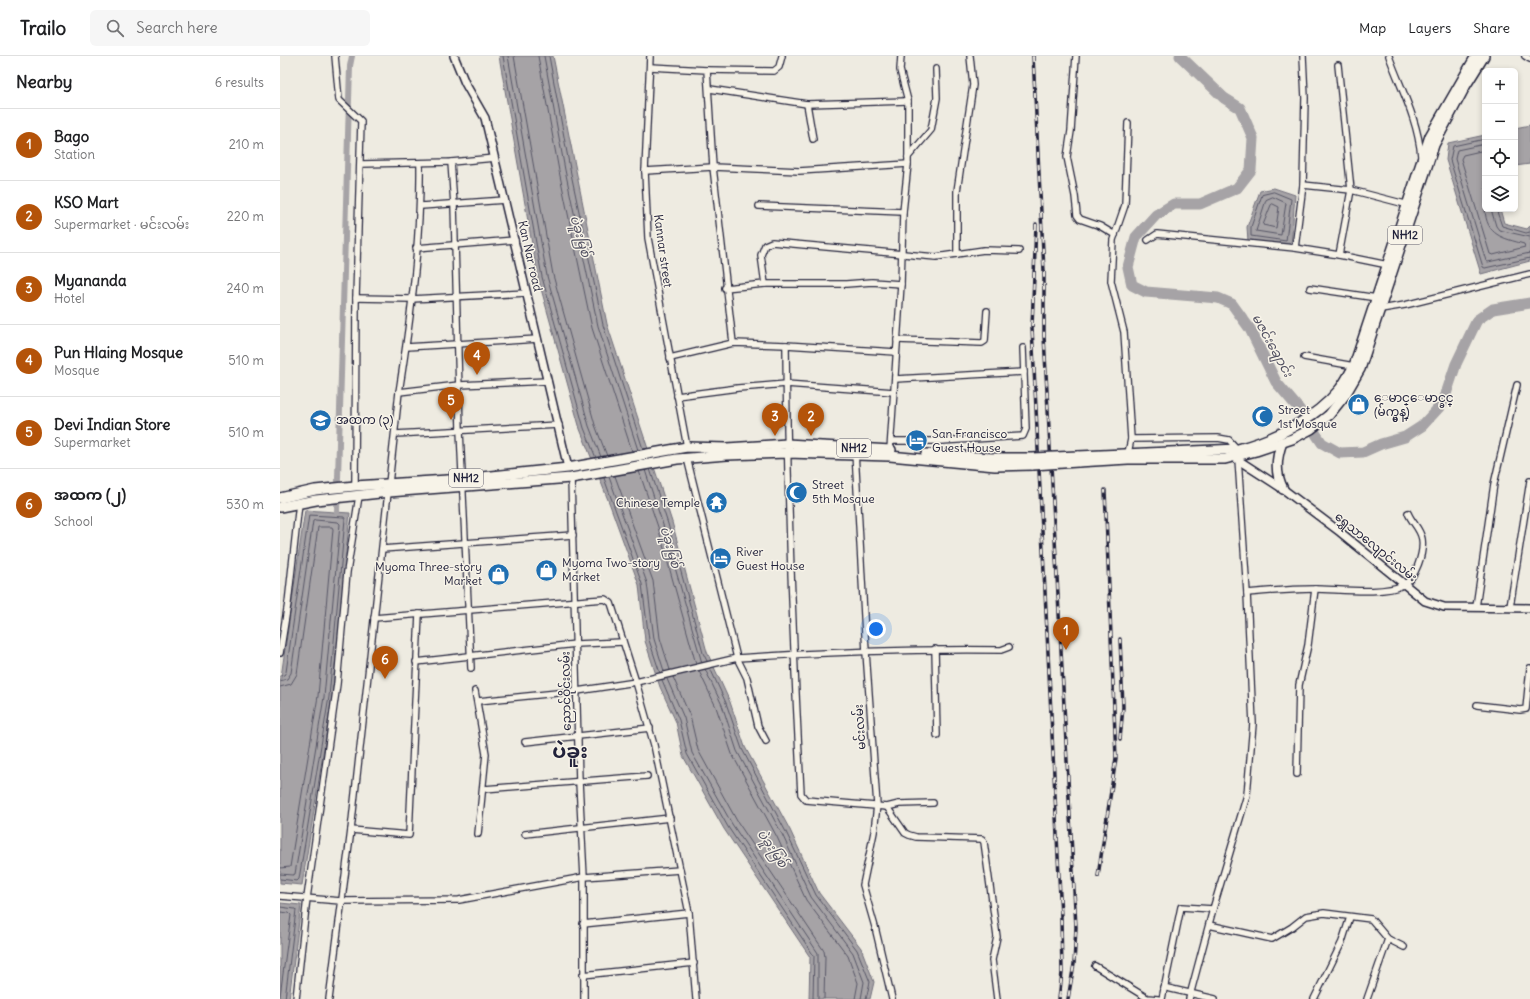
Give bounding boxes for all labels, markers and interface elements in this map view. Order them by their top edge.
search box [90,10,370,46]
text: Trailo [20,16,66,40]
icon: search [104,17,126,39]
text: Search here [136,18,218,37]
text: Map [1359,19,1386,37]
text: Layers [1408,19,1451,37]
text: Share [1473,19,1510,37]
map controls [1482,68,1518,212]
button: + [1482,68,1518,104]
text: Nearby [16,71,72,93]
text: 6 results [215,74,264,91]
button: − [1482,104,1518,140]
text: Bago [54,127,89,146]
text: 1 [26,136,32,153]
text: 210 m [229,136,264,153]
button: locate [1482,140,1518,176]
text: Station [54,146,95,163]
button: layers [1482,176,1518,212]
text: KSO Mart [54,193,119,212]
text: 2 [25,208,33,225]
text: 220 m [227,208,264,225]
water label: ပဲခူးမြစ် [564,213,596,261]
street label: Kannar street [651,213,676,288]
text: Supermarket · မင်းလမ်း [54,216,189,233]
street label: Kan Nar road [515,219,546,293]
road number: NH12 [1388,226,1422,244]
text: Myananda [54,271,126,290]
text: 3 [25,280,33,297]
text: 240 m [227,280,264,297]
text: Hotel [54,290,85,307]
water label: မဇင်းချောင်း [1246,310,1298,383]
pin: 4 [464,342,490,375]
text: Pun Hlaing Mosque [54,343,183,362]
text: 4 [25,352,33,369]
text: 510 m [228,352,264,369]
text: Mosque [54,362,99,379]
pin: 5 [438,387,464,420]
place label: ေမာင္ေမာင္ခင္ (မ်က္မွန္) [1374,390,1454,422]
shop icon: ေမာင္ေမာင္ခင္ (မ်က္မွန္) [1346,392,1372,418]
place label: Street 1st Mosque [1278,402,1337,431]
pin: 3 [762,403,788,436]
pin: 2 [798,403,824,436]
mosque icon: Street 1st Mosque [1249,404,1275,430]
school or university icon: အထက (၃) [307,407,333,433]
place label: အထက (၃) [336,412,394,430]
text: Devi Indian Store [54,415,170,434]
text: 5 [25,424,33,441]
text: 510 m [228,424,264,441]
place label: San Francisco Guest House [932,426,1007,455]
hotel icon: San Francisco Guest House [904,428,930,454]
text: Supermarket [54,434,131,451]
road number: NH12 [837,439,871,457]
road number: NH12 [449,469,483,487]
place label: Street 5th Mosque [812,477,875,506]
mosque icon: Street 5th Mosque [783,479,809,505]
text: အထက (၂) [54,485,126,504]
temple icon: Chinese Temple [703,490,729,516]
place label: Chinese Temple [616,495,700,510]
text: 6 [25,496,33,513]
text: 530 m [226,496,264,513]
street label: ရွှေသာလျောင်းလမ်း [1330,508,1421,587]
text: School [54,513,93,530]
water label: ပဲခူးမြစ် [654,524,686,572]
place label: River Guest House [736,544,805,573]
hotel icon: River Guest House [708,546,734,572]
place label: Myoma Two-story Market [562,555,660,584]
shop icon: Myoma Two-story Market [534,557,560,583]
place label: Myoma Three-story Market [375,559,482,588]
shop icon: Myoma Three-story Market [485,561,511,587]
pin: 1 [1053,617,1079,650]
your location [866,619,886,639]
pin: 6 [372,646,398,679]
street label: ညောင်ဝိုင်းလမ်း [556,651,577,731]
street label: မင်းလမ်း [849,704,869,750]
district label: ပဲခူး [552,738,588,767]
water label: ပဲခူးမြစ် [751,825,793,874]

